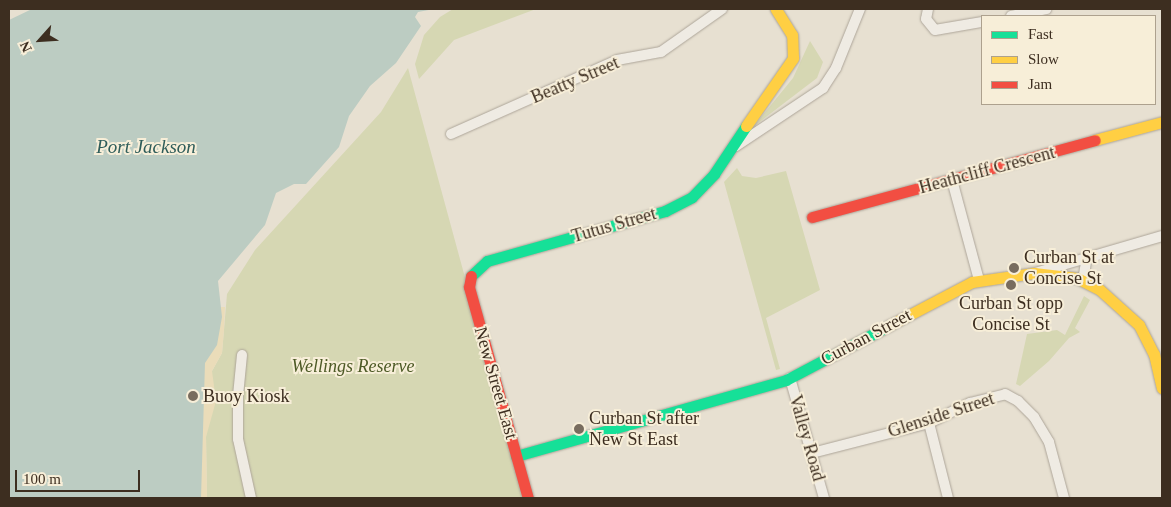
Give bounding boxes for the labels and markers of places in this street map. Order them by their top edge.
place label: Curban St at Concise St [1024,247,1114,290]
marker: Curban St at Concise St [1008,262,1020,274]
marker: Curban St opp Concise St [1005,279,1017,291]
place label: Curban St opp Concise St [959,293,1063,336]
place label: Buoy Kiosk [203,385,290,407]
marker: Buoy Kiosk [187,390,199,402]
place label: Curban St after New St East [589,408,699,450]
marker: Curban St after New St East [573,423,585,435]

